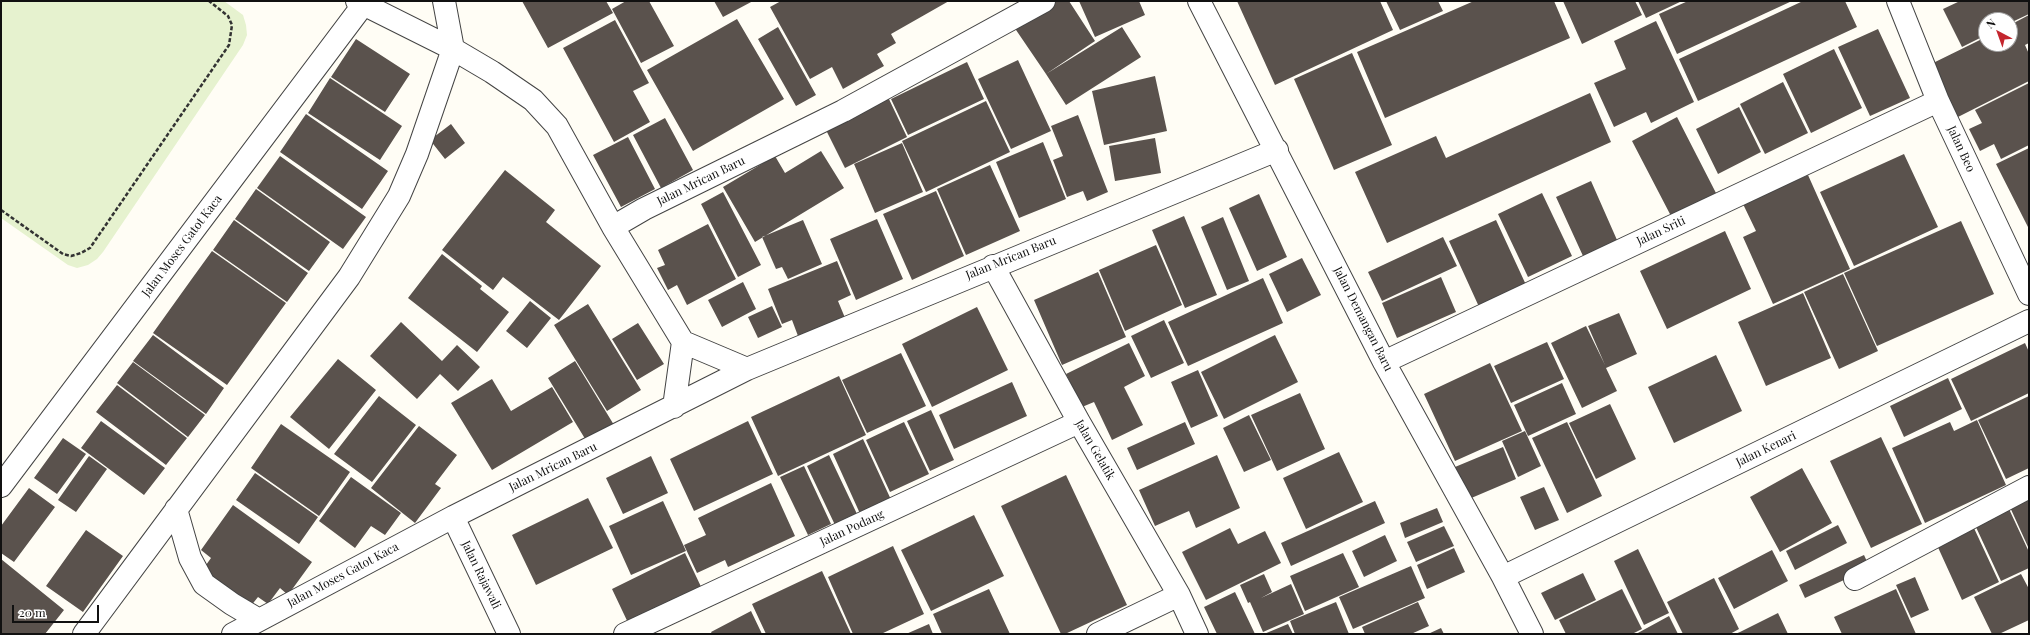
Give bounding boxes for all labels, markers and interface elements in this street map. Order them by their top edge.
north arrow [1978,12,2018,52]
text: N [1983,15,1998,32]
street label: Jalan Beo [1944,124,1978,174]
street label: Jalan Mrican Baru [655,153,747,209]
street label: Jalan Moses Gatot Kaca [139,192,225,300]
street label: Jalan Sriti [1634,213,1688,249]
street label: Jalan Mrican Baru [964,233,1058,283]
street label: Jalan Demangan Baru [1330,264,1396,374]
street label: Jalan Gelatik [1072,417,1118,483]
street label: Jalan Kenari [1734,428,1798,470]
street label: Jalan Mrican Baru [507,439,599,495]
street label: Jalan Podang [818,507,886,549]
street label: Jalan Rajawali [458,539,504,611]
street label: Jalan Moses Gatot Kaca [285,540,401,610]
scale bar [14,597,101,623]
text: 20 m [19,604,46,620]

